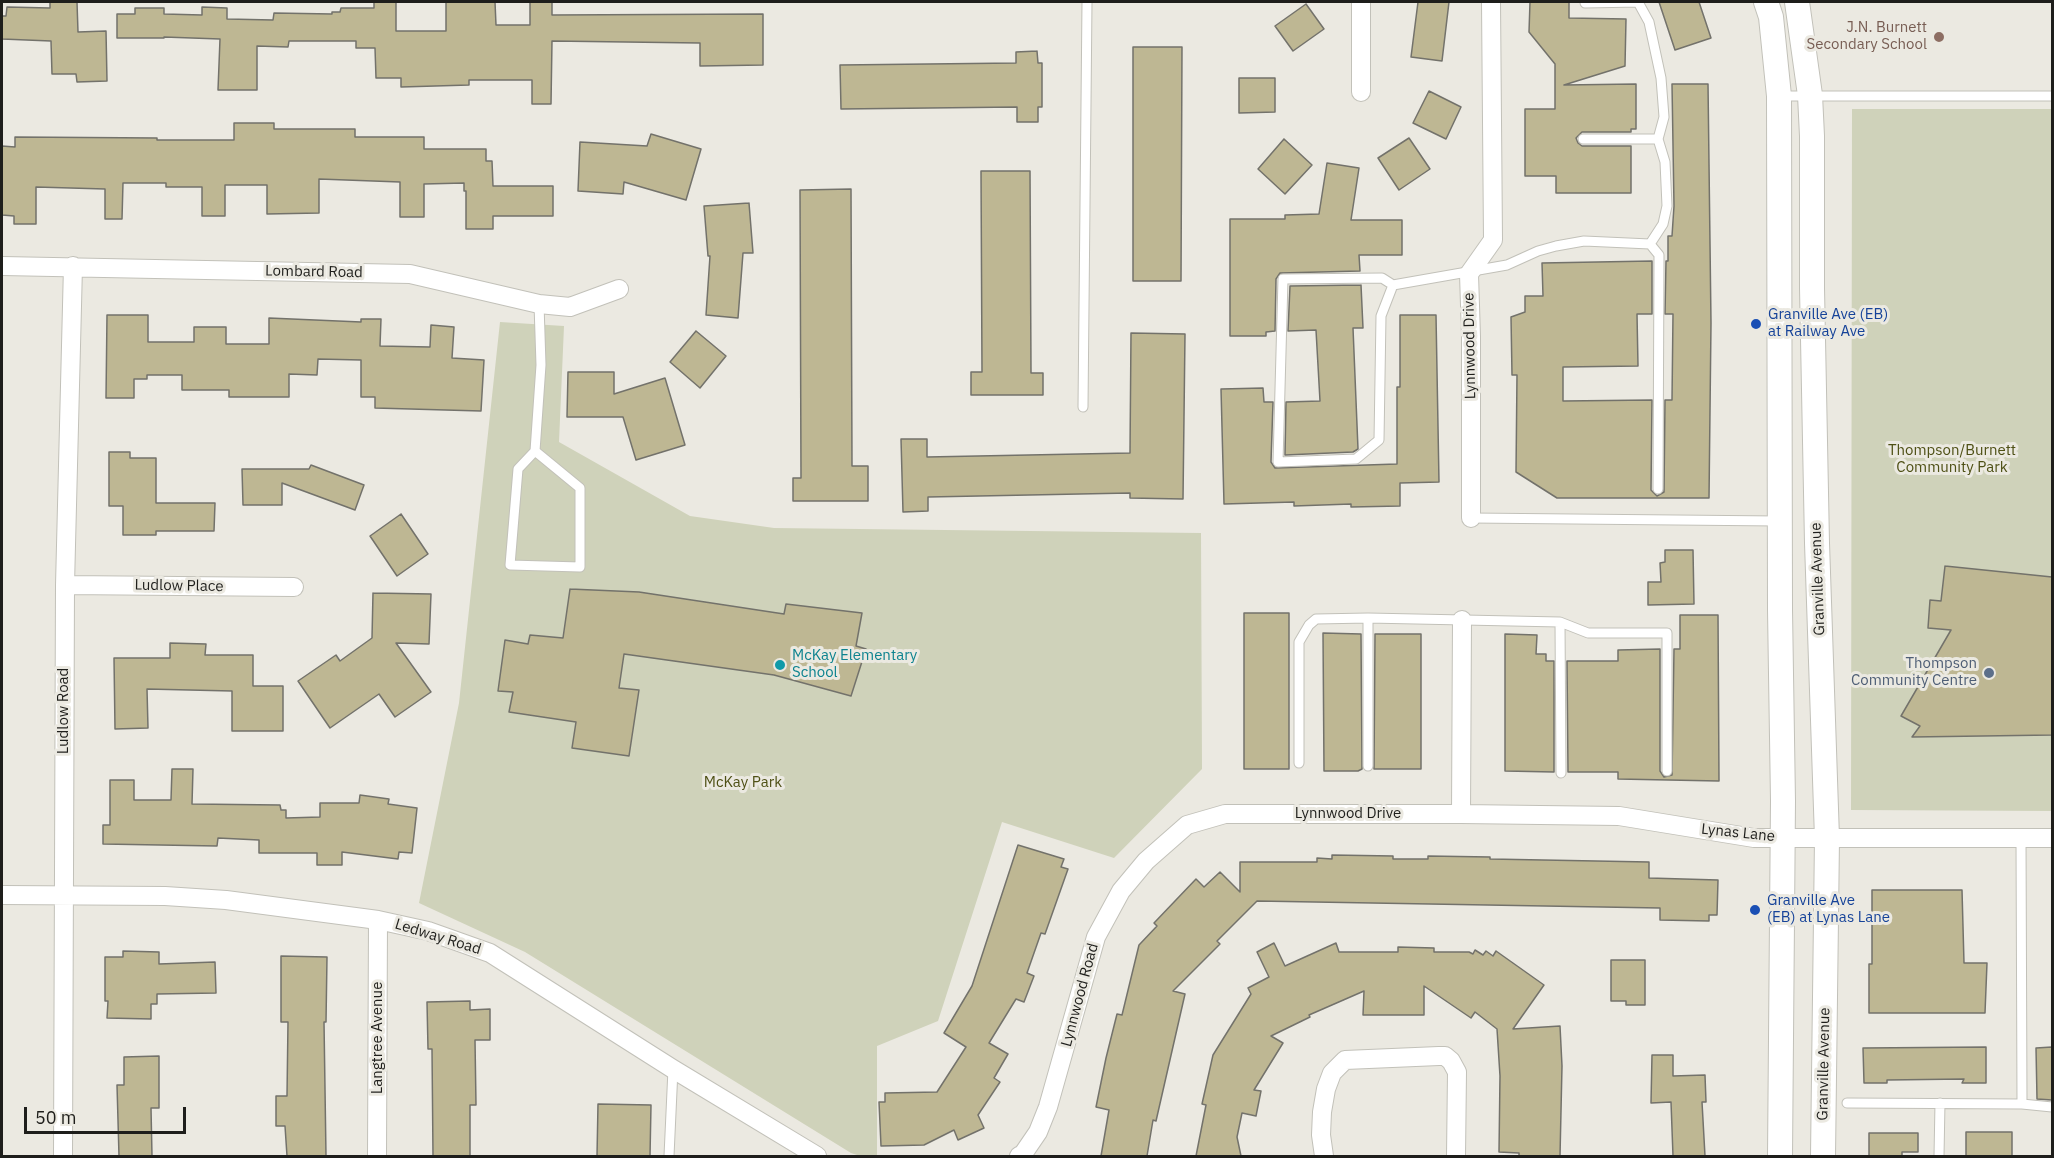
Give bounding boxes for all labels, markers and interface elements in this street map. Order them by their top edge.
place label: J.N. Burnett Secondary School [1807,19,1927,54]
marker: J.N. Burnett Secondary School [1932,30,1946,44]
street label: Lombard Road [265,262,363,282]
street label: Lynnwood Drive [1460,293,1480,399]
place label: Granville Ave (EB) at Railway Ave [1768,306,1888,341]
marker: Granville Ave (EB) at Railway Ave [1749,317,1763,331]
park label: Thompson/Burnett Community Park [1888,442,2016,477]
street label: Granville Avenue [1807,522,1829,636]
street label: Ludlow Place [134,576,224,596]
place label: McKay Elementary School [792,647,917,682]
place label: Thompson Community Centre [1851,655,1977,690]
marker: McKay Elementary School [773,658,787,672]
marker: Thompson Community Centre [1982,666,1996,680]
street label: Ludlow Road [55,668,73,754]
park label: McKay Park [704,774,782,792]
street label: Lynnwood Drive [1295,805,1401,823]
street label: Lynas Lane [1700,820,1776,846]
place label: Granville Ave (EB) at Lynas Lane [1767,892,1890,927]
marker: Granville Ave (EB) at Lynas Lane [1748,903,1762,917]
street label: Ledway Road [393,915,483,959]
street label: Lynnwood Road [1058,941,1102,1049]
street label: Langtree Avenue [369,982,387,1094]
street label: Granville Avenue [1814,1007,1834,1121]
scale bar [27,1095,189,1133]
text: 50 m [35,1106,77,1129]

